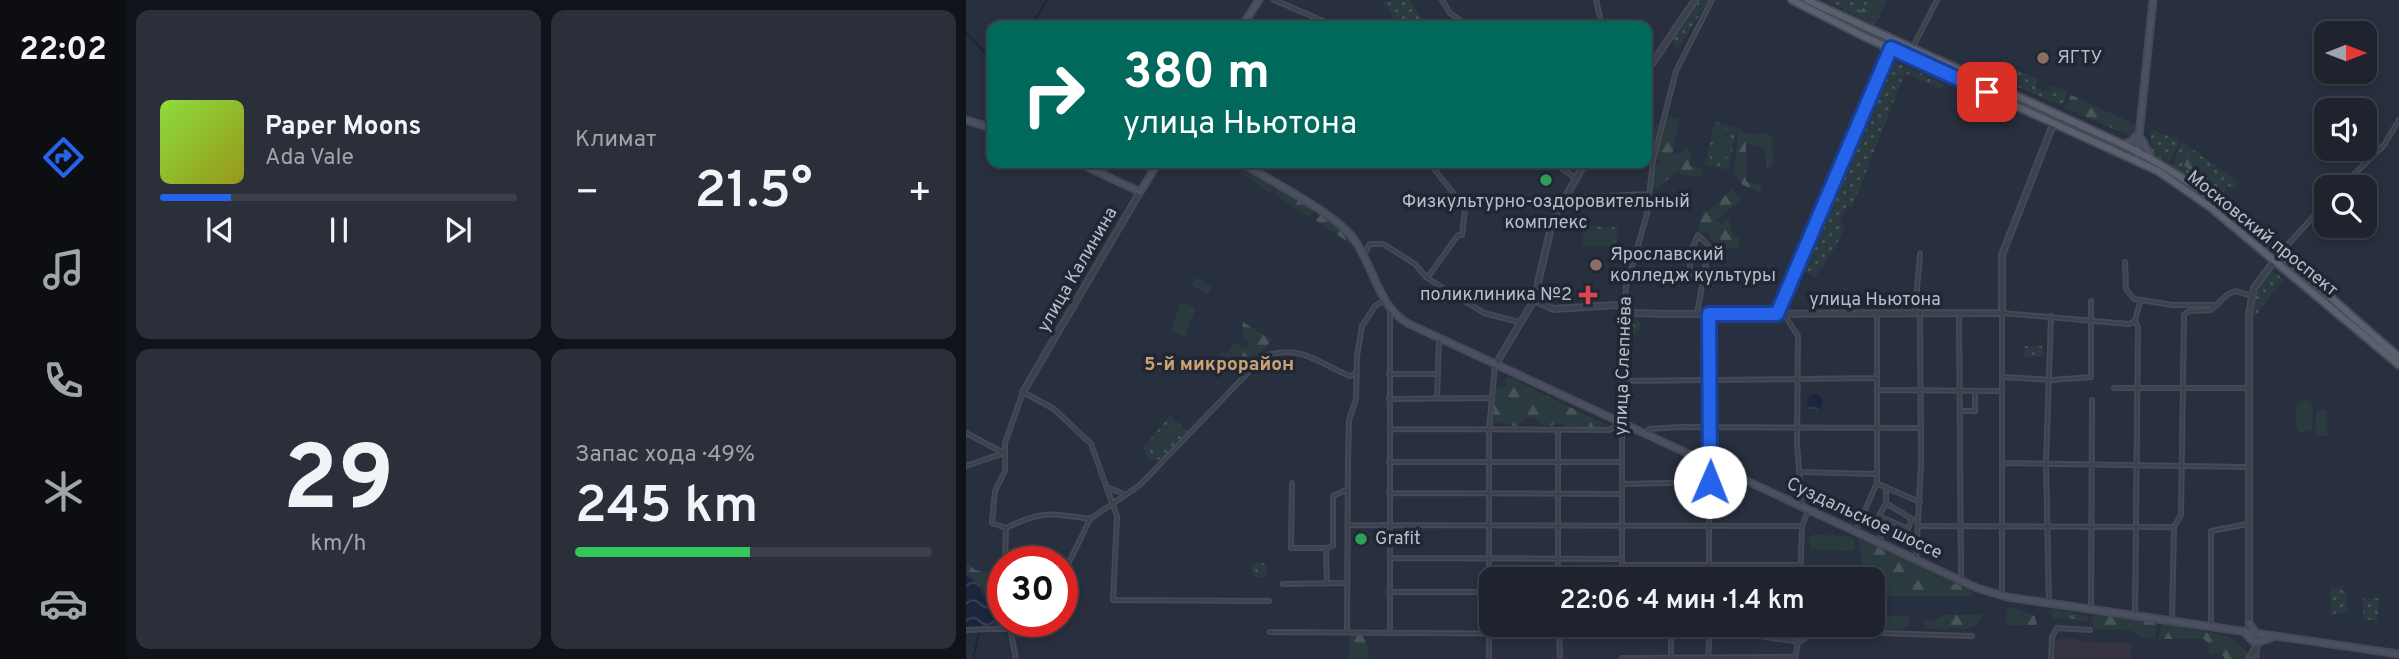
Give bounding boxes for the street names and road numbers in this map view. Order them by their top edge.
street label: Московский проспект [2182,166,2342,302]
street label: улица Калинина [1033,203,1123,337]
street label: улица Ньютона [1809,289,1941,312]
street label: улица Слепнёва [1610,296,1638,436]
street label: Суздальское шоссе [1782,473,1946,565]

